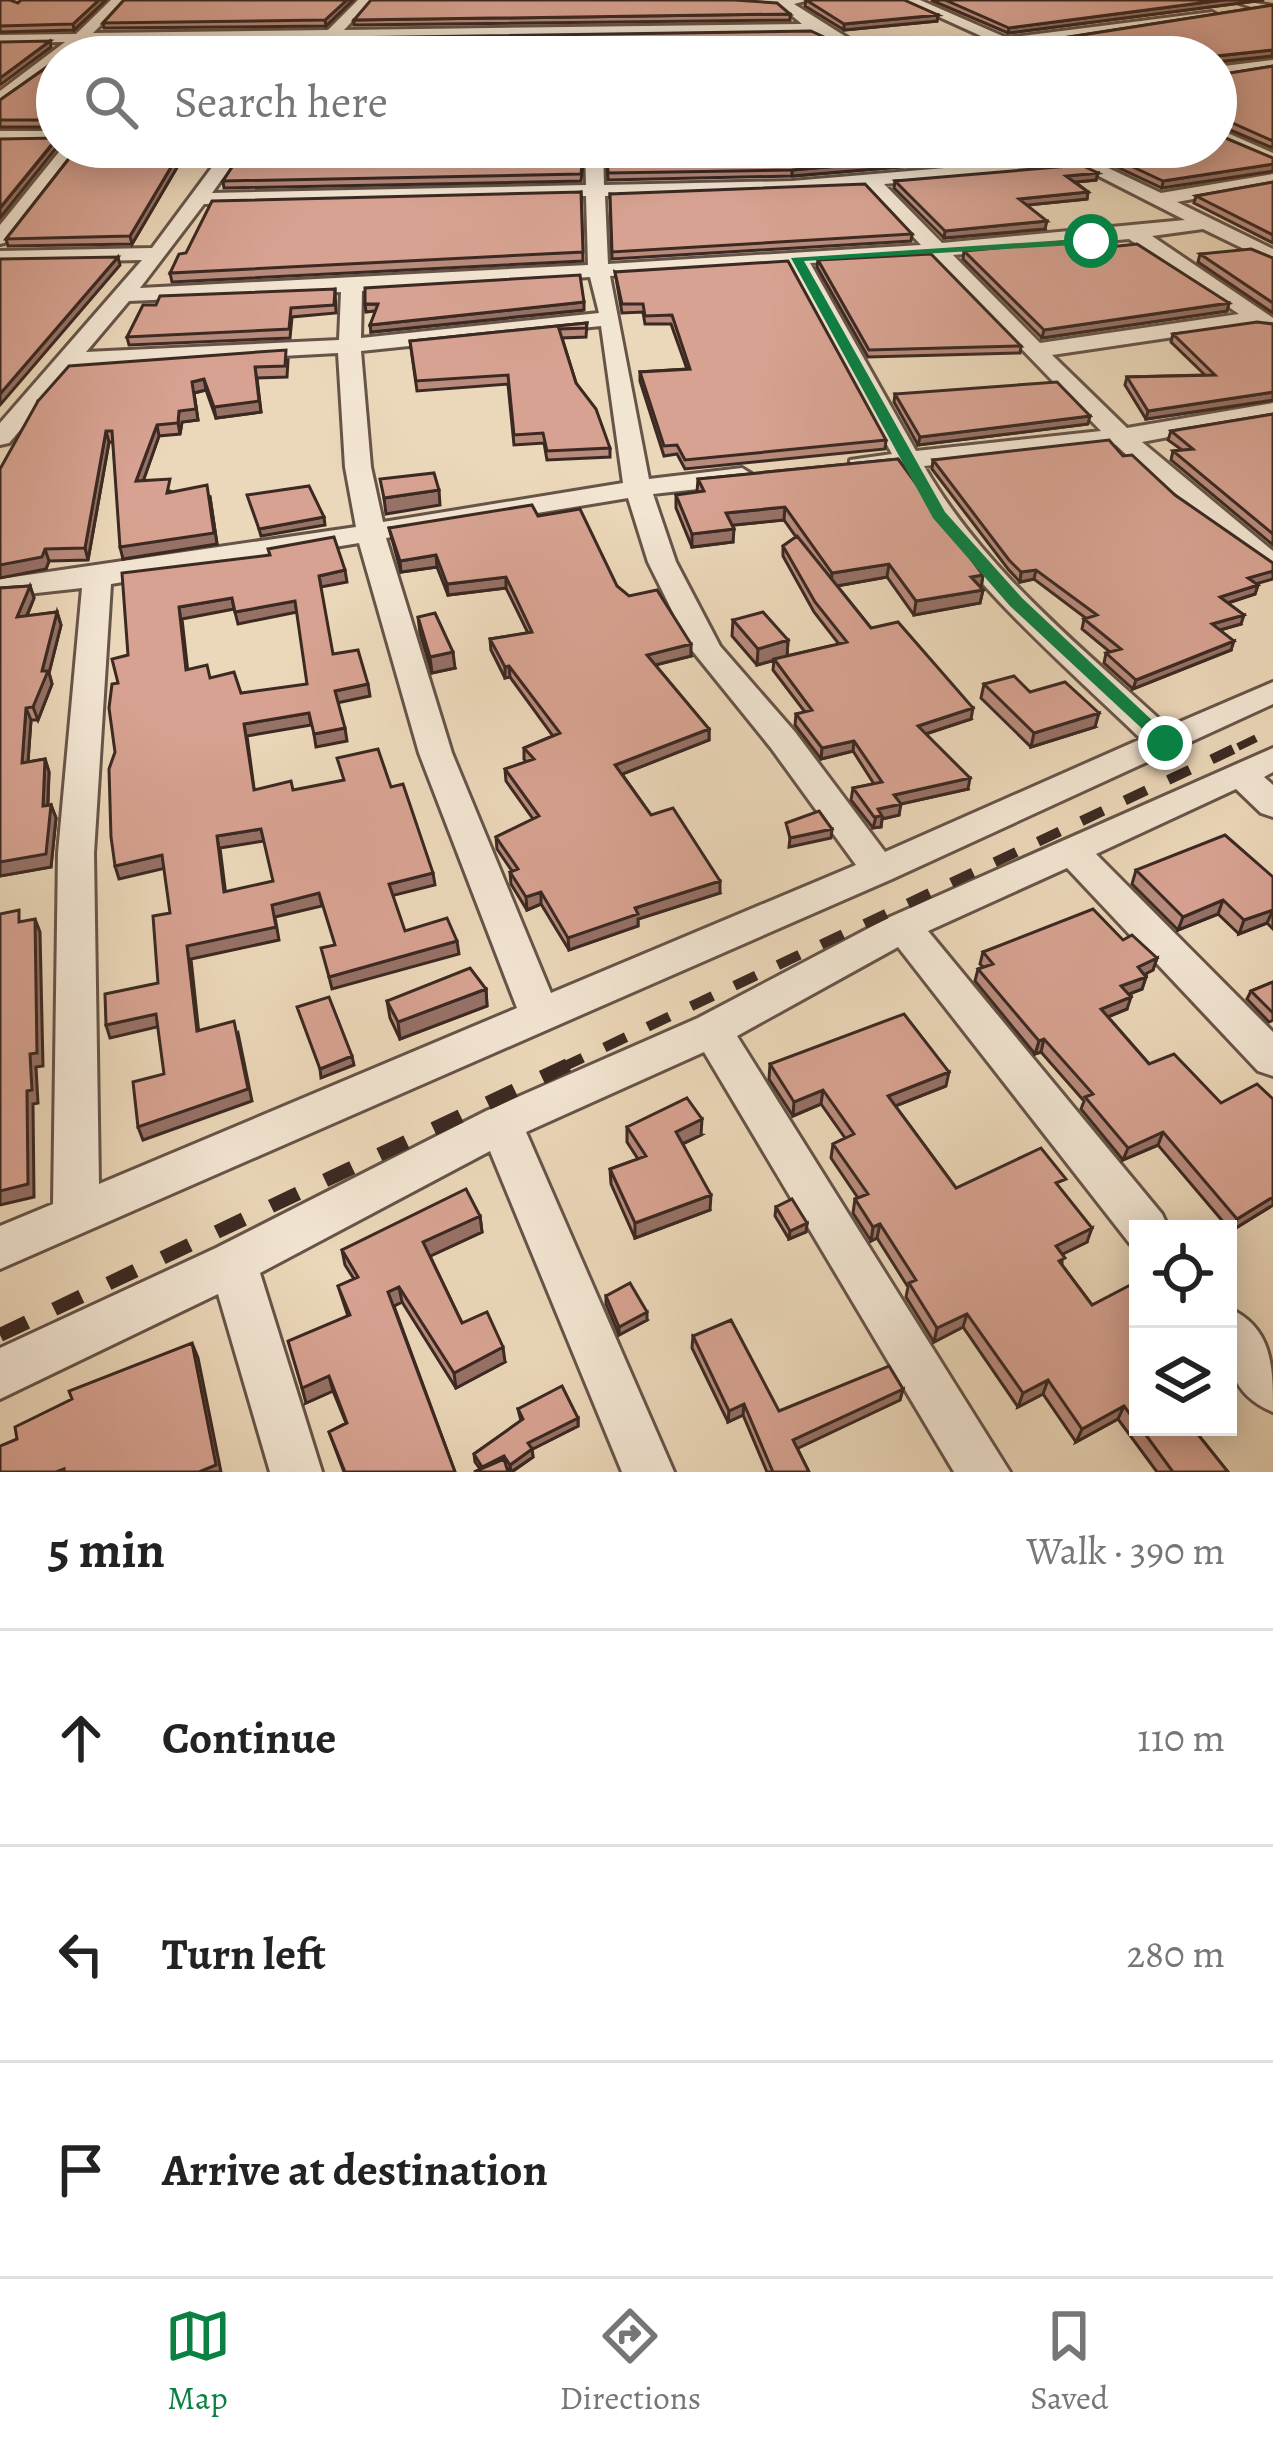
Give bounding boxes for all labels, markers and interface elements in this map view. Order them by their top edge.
search box [36,36,1237,168]
icon: search [78,69,144,135]
text: Search here [174,71,388,133]
route start [1064,214,1118,268]
route end [1138,716,1192,770]
map controls [1129,1220,1237,1436]
button: locate [1129,1220,1237,1328]
button: layers [1129,1328,1237,1436]
text: 5 min [48,1515,165,1585]
text: Walk · 390 m [1027,1524,1225,1577]
icon: ahead [48,1705,114,1771]
text: Continue [162,1707,336,1769]
text: 110 m [1137,1711,1225,1764]
icon: left [48,1921,114,1987]
text: Turn left [162,1923,326,1985]
text: 280 m [1127,1927,1225,1980]
icon: arrive [48,2137,114,2203]
text: Arrive at destination [162,2139,548,2201]
tab: Map [165,2303,231,2420]
tab: Directions [560,2303,701,2420]
tab: Saved [1030,2303,1108,2420]

